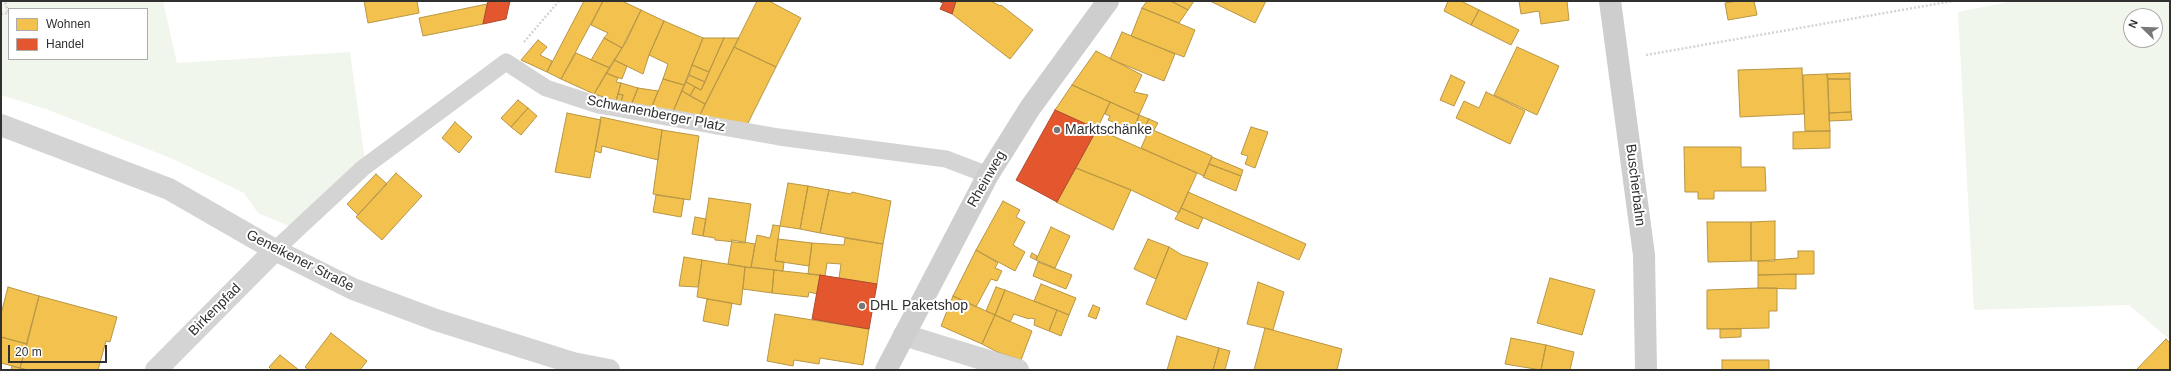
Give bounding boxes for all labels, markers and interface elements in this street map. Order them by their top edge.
legend [8,8,148,60]
north arrow [2123,8,2163,48]
text: Wohnen [46,17,90,31]
text: N [2126,18,2140,30]
text: Handel [46,37,84,51]
street label: Schwanenberger Platz [585,92,727,136]
place label: Marktschänke [1065,122,1152,138]
marker: Marktschänke [1052,125,1062,135]
street label: Buscherbahn [1622,143,1648,227]
street label: Rheinweg [964,148,1010,210]
street label: Geneikener Straße [243,227,357,295]
street label: Birkenpfad [185,280,245,340]
place label: DHL Paketshop [870,298,968,314]
marker: DHL Paketshop [857,301,867,311]
scale bar [10,337,109,363]
text: 20 m [15,345,42,359]

